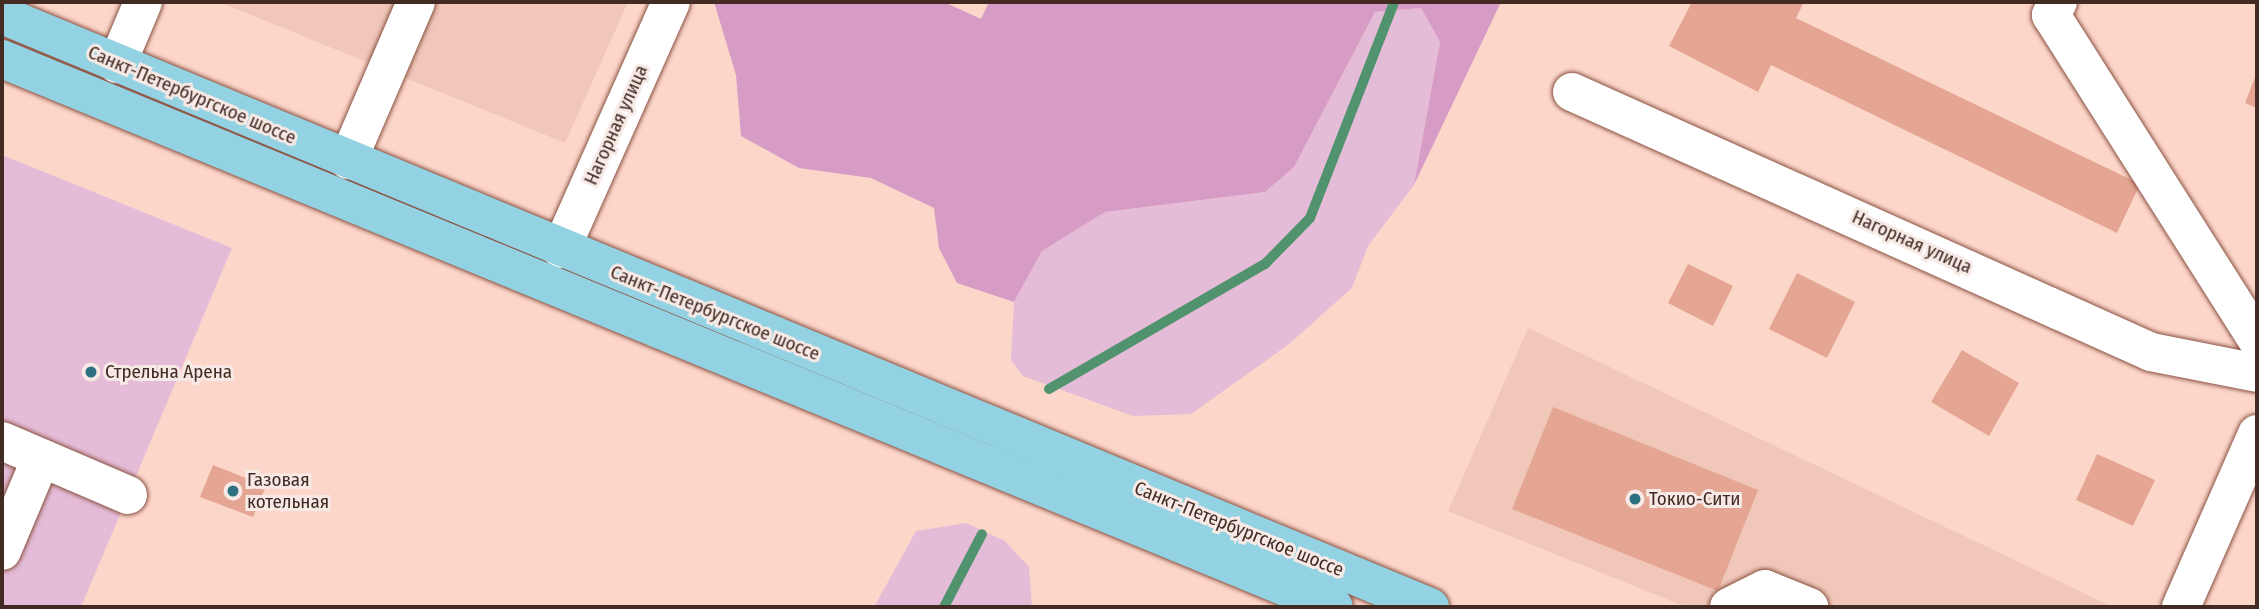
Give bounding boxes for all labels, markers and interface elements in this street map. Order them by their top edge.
street label: Санкт-Петербургское шоссе [85,41,299,149]
street label: Нагорная улица [579,62,653,188]
street label: Нагорная улица [1849,205,1975,279]
street label: Санкт-Петербургское шоссе [607,261,823,365]
place label: Стрельна Арена [105,361,232,383]
marker: Стрельна Арена [83,364,99,380]
place label: Газовая котельная [247,469,329,513]
street label: Санкт-Петербургское шоссе [1131,477,1347,581]
marker: Газовая котельная [225,483,241,499]
place label: Токио-Сити [1649,488,1740,510]
marker: Токио-Сити [1627,491,1643,507]

